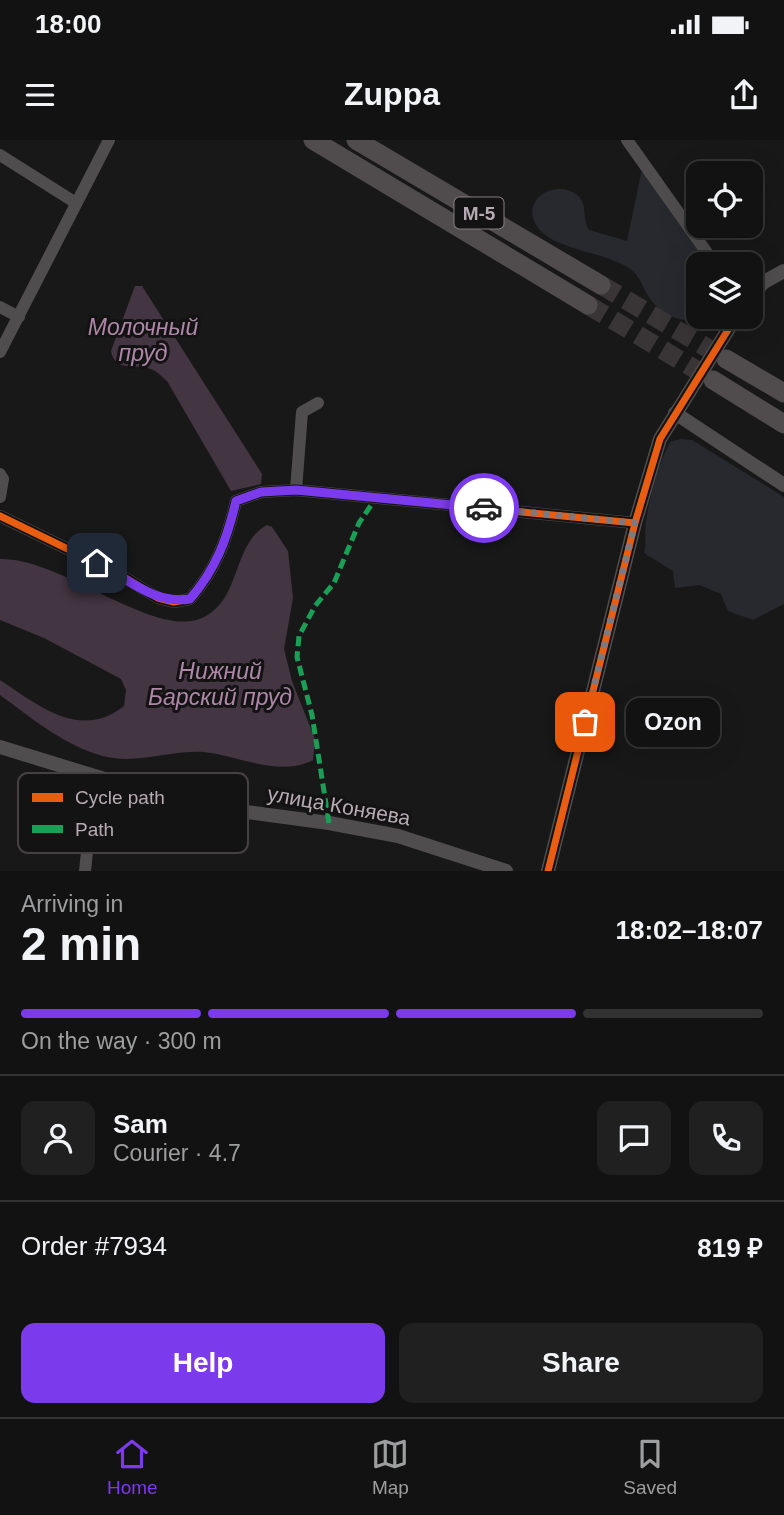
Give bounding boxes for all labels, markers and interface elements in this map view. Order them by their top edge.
text: 18:00 [35,9,102,39]
icon: menu [21,76,59,114]
text: Zuppa [344,76,440,112]
icon: share [725,76,763,114]
map controls [686,161,763,329]
button: locate [686,161,763,238]
road number: М-5 [454,198,504,228]
button: layers [686,252,763,329]
water label: Молочный пруд [88,314,198,366]
courier [449,473,519,543]
icon: car [465,489,503,527]
pin [67,533,127,593]
icon: home [78,544,116,582]
water label: Нижний Барский пруд [148,658,292,710]
pin [555,692,615,752]
callout: Ozon [627,698,722,746]
icon: bag [566,703,604,741]
text: Ozon [644,709,702,735]
legend [18,773,248,853]
street label: улица Коняева [266,782,413,829]
text: Cycle path [75,787,165,808]
text: Path [75,819,114,840]
text: Arriving in [21,891,123,917]
text: 18:02–18:07 [616,915,763,945]
text: 2 min [21,918,141,970]
text: On the way · 300 m [21,1028,222,1054]
button: person [21,1101,95,1175]
button: chat [597,1101,671,1175]
button: phone [689,1101,763,1175]
text: Sam [113,1109,168,1139]
text: Courier · 4.7 [113,1140,241,1166]
text: Order #7934 [21,1231,167,1261]
text: 819 ₽ [697,1233,763,1263]
button: Help [21,1323,385,1403]
button: Share [399,1323,763,1403]
tab: Home [107,1435,158,1499]
tab: Map [371,1435,409,1499]
tab: Saved [623,1435,677,1499]

